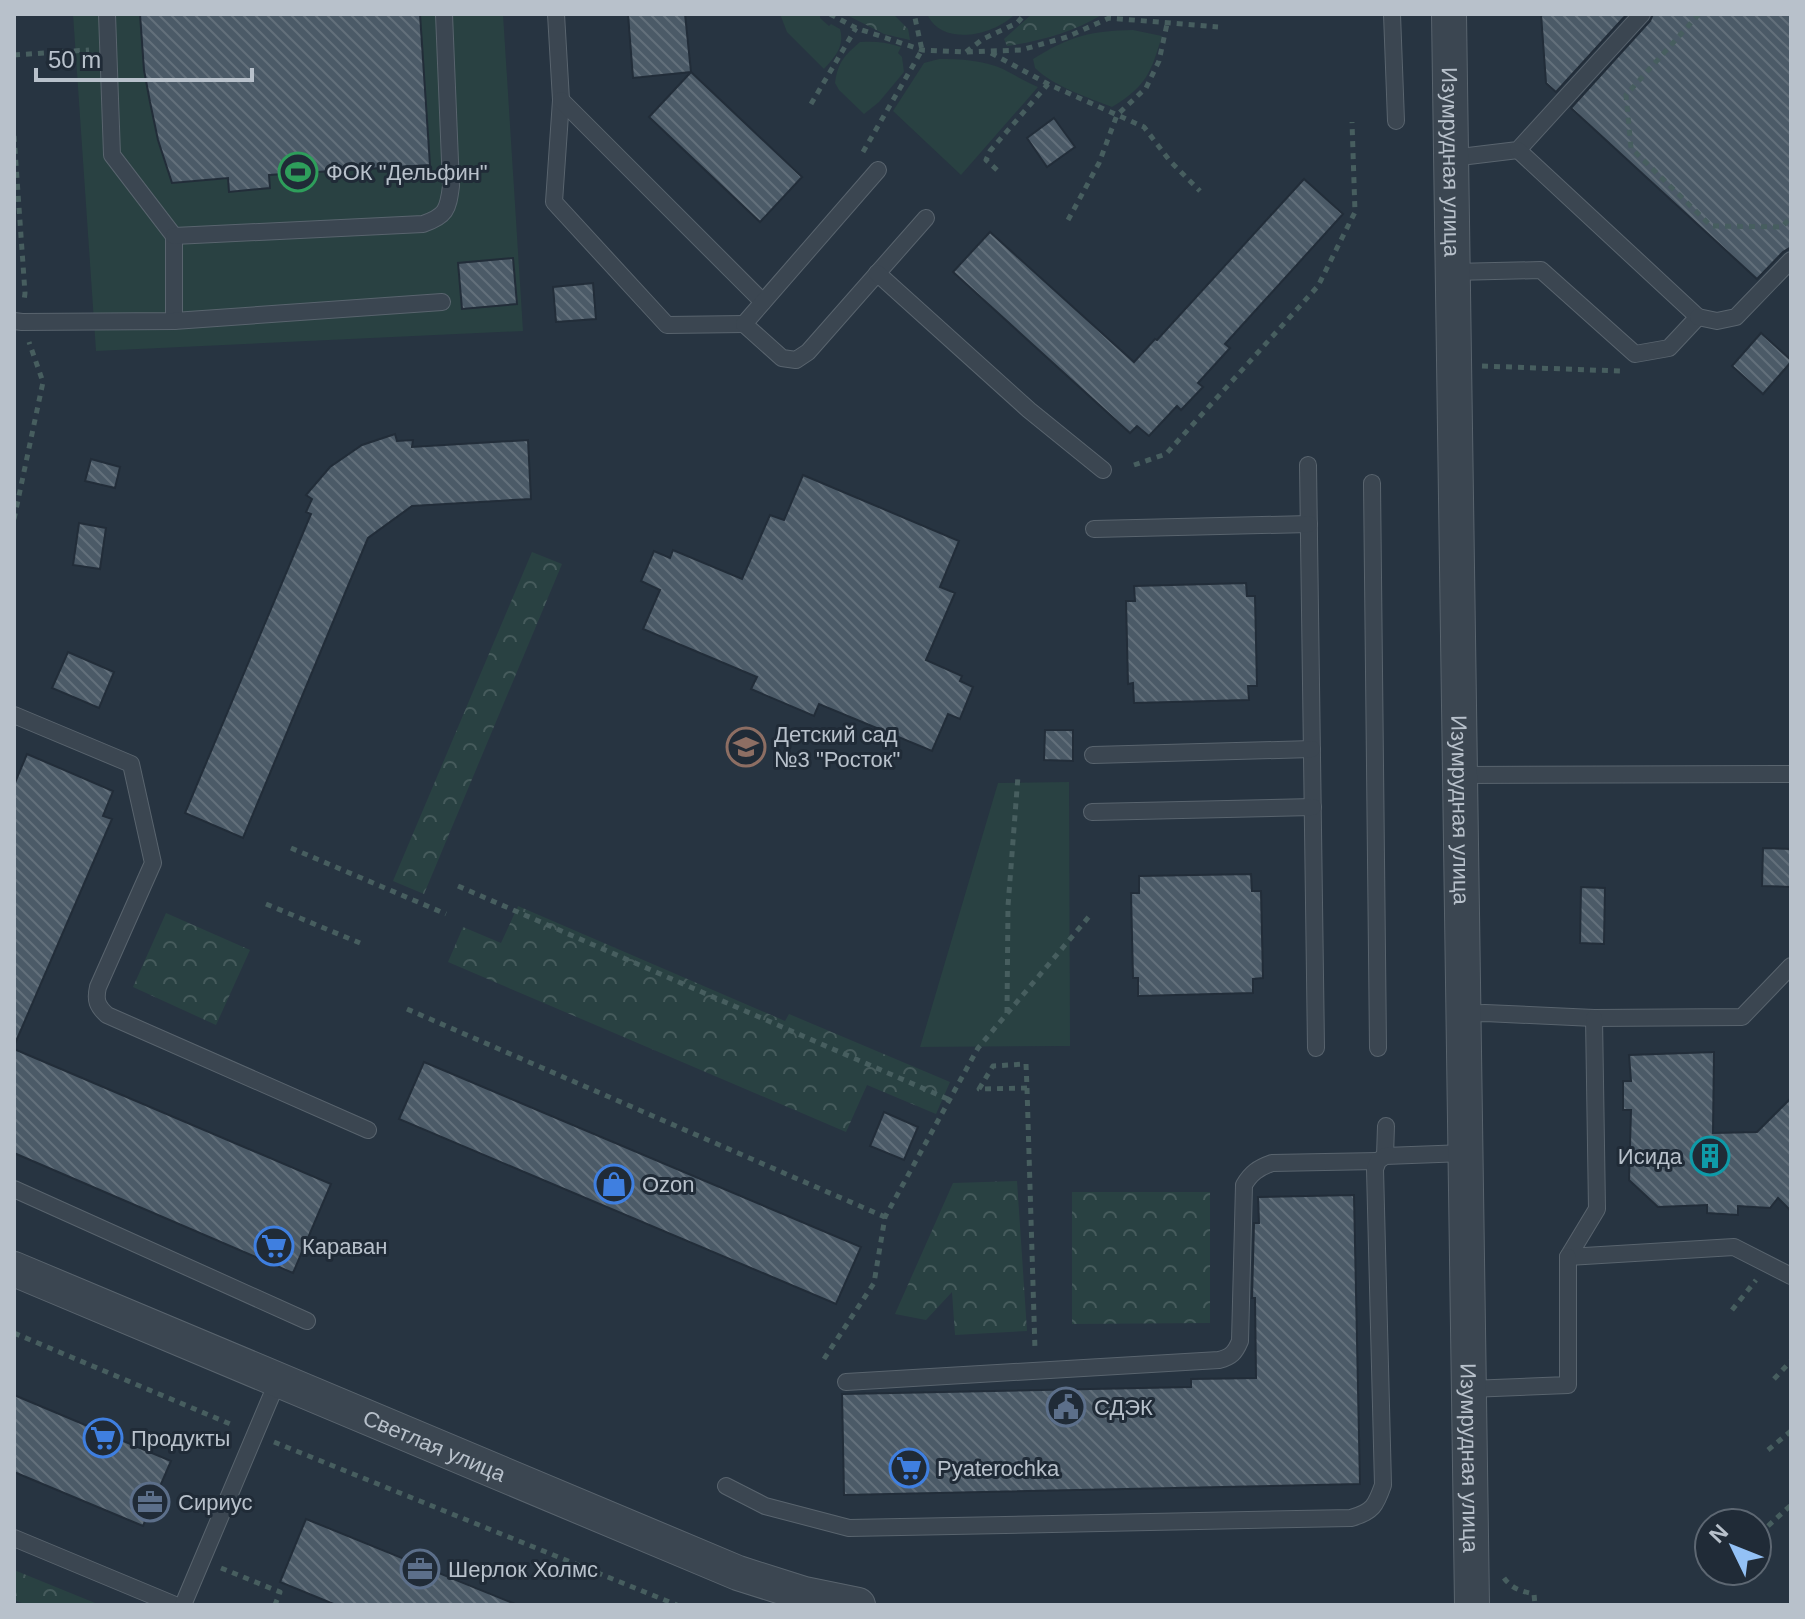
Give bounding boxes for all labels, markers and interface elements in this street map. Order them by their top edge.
scale bar [36,32,252,82]
text: 50 m [48,46,101,73]
street label: Изумрудная улица [1437,67,1465,258]
sports icon: ФОК "Дельфин" [277,151,319,193]
place label: ФОК "Дельфин" [326,160,488,185]
street label: Изумрудная улица [1446,715,1474,906]
place label: Детский сад №3 "Росток" [774,722,900,772]
school or university icon: Детский сад №3 "Росток" [725,726,767,768]
building icon: Исида [1689,1135,1731,1177]
place label: Исида [1618,1144,1683,1169]
shop icon: Ozon [593,1163,635,1205]
place label: Ozon [642,1172,695,1197]
supermarket icon: Караван [253,1225,295,1267]
place label: Караван [302,1234,387,1259]
street label: Изумрудная улица [1456,1363,1483,1554]
public building icon: СДЭК [1045,1386,1087,1428]
place label: СДЭК [1094,1395,1153,1420]
street label: Светлая улица [359,1405,510,1487]
supermarket icon: Продукты [82,1417,124,1459]
place label: Продукты [131,1426,230,1451]
supermarket icon: Pyaterochka [888,1447,930,1489]
place label: Pyaterochka [937,1456,1060,1481]
office icon: Сириус [129,1481,171,1523]
place label: Сириус [178,1490,252,1515]
north arrow [1693,1507,1773,1587]
text: N [1704,1519,1733,1548]
office icon: Шерлок Холмс [399,1548,441,1590]
place label: Шерлок Холмс [448,1557,598,1582]

